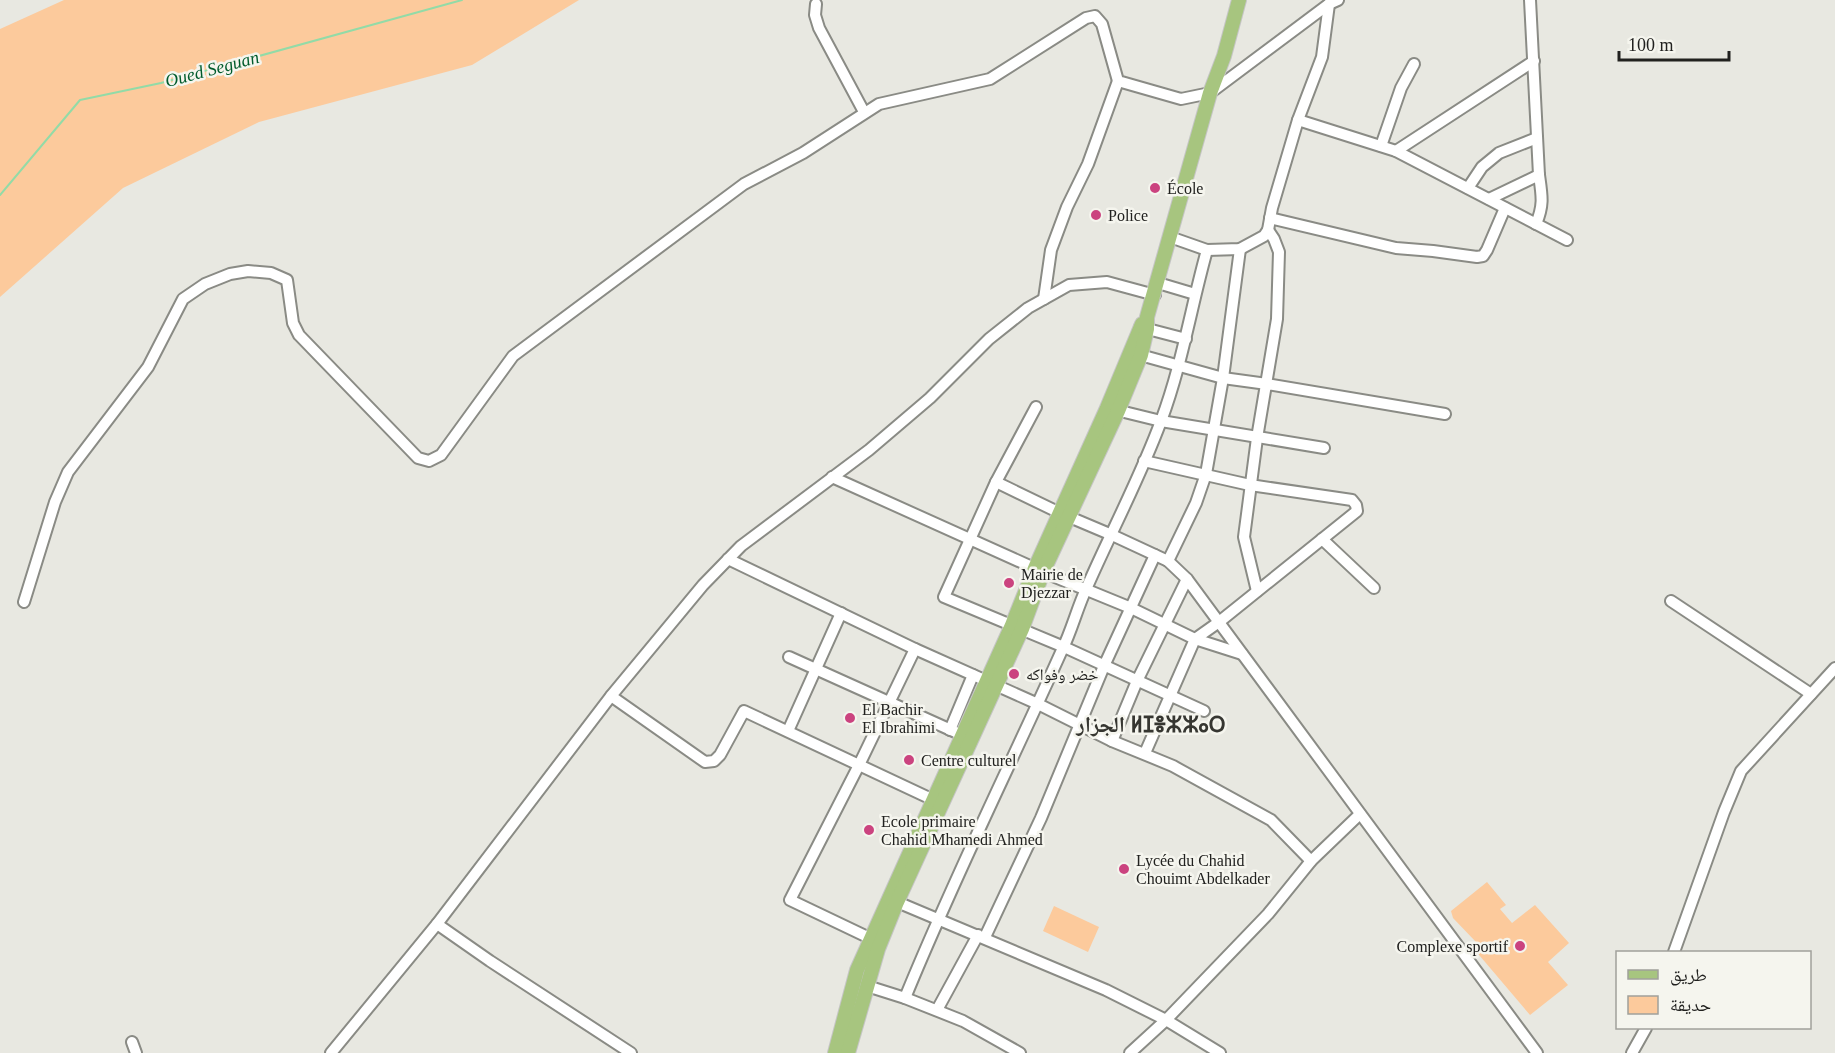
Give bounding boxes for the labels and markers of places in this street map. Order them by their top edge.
place label: École [1167,179,1203,197]
marker: École [1148,181,1162,195]
place label: Police [1108,207,1148,224]
marker: Police [1089,208,1103,222]
place label: Mairie de Djezzar [1021,566,1083,602]
marker: Mairie de Djezzar [1002,576,1016,590]
place label: خضر وفواكه [1026,666,1098,684]
marker: خضر وفواكه [1007,667,1021,681]
place label: El Bachir El Ibrahimi [862,701,936,736]
marker: El Bachir El Ibrahimi [843,711,857,725]
place label: Centre culturel [921,752,1017,769]
marker: Centre culturel [902,753,916,767]
place label: Ecole primaire Chahid Mhamedi Ahmed [881,813,1043,848]
marker: Ecole primaire Chahid Mhamedi Ahmed [862,823,876,837]
place label: Lycée du Chahid Chouimt Abdelkader [1136,852,1270,887]
marker: Lycée du Chahid Chouimt Abdelkader [1117,862,1131,876]
place label: Complexe sportif [1396,938,1509,956]
marker: Complexe sportif [1513,939,1527,953]

